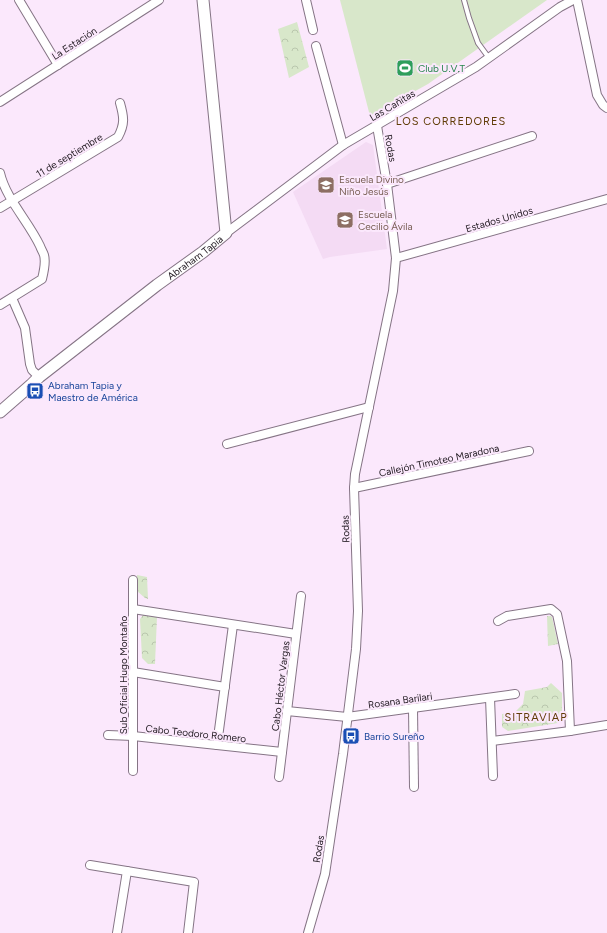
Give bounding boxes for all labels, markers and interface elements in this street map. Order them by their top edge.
street label: La Estación [49,24,100,63]
sports icon: Club U.V.T [395,58,415,78]
place label: Club U.V.T [418,62,465,75]
street label: Las Cañitas [367,87,418,124]
district label: LOS CORREDORES [396,115,506,128]
street label: 11 de septiembre [34,130,105,180]
street label: Rodas [382,133,399,163]
place label: Escuela Divino Niño Jesús [339,173,404,198]
school or university icon: Escuela Divino Niño Jesús [316,175,336,195]
street label: Estados Unidos [464,204,535,235]
place label: Escuela Cecilio Ávila [358,208,413,233]
school or university icon: Escuela Cecilio Ávila [335,210,355,230]
street label: Abraham Tapia [165,232,226,283]
place label: Abraham Tapia y Maestro de América [48,379,138,404]
bus stop icon: Abraham Tapia y Maestro de América [25,381,45,401]
street label: Callejón Timoteo Maradona [378,441,500,480]
street label: Rodas [339,515,352,543]
street label: Sub Oficial Hugo Montaño [117,615,130,734]
street label: Cabo Héctor Vargas [269,640,293,732]
street label: Rosana Barilari [367,690,433,711]
district label: SITRAVIAP [504,711,568,724]
street label: Cabo Teodoro Romero [145,722,247,745]
bus stop icon: Barrio Sureño [341,726,361,746]
place label: Barrio Sureño [364,730,425,743]
street label: Rodas [310,834,327,864]

